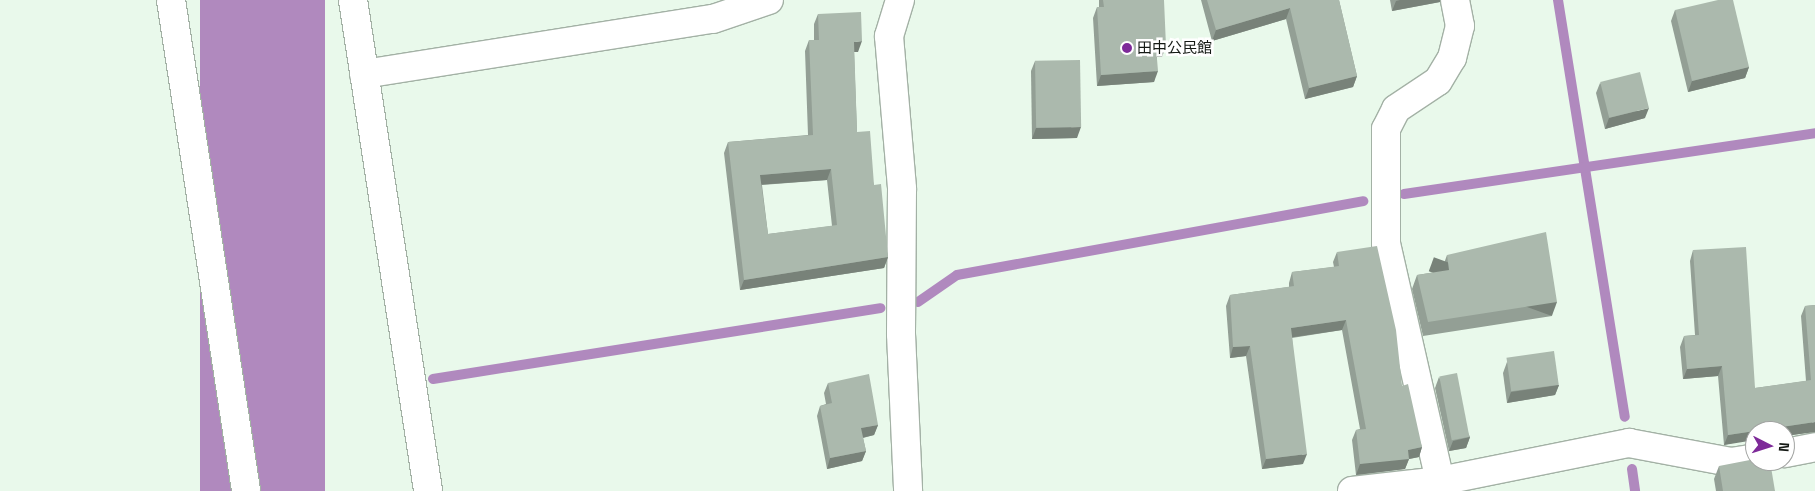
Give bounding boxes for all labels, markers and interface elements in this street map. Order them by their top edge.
place label: 田中公民館 [1137,39,1212,57]
marker: 田中公民館 [1121,42,1133,54]
north arrow [1745,421,1795,471]
text: N [1775,442,1793,453]

